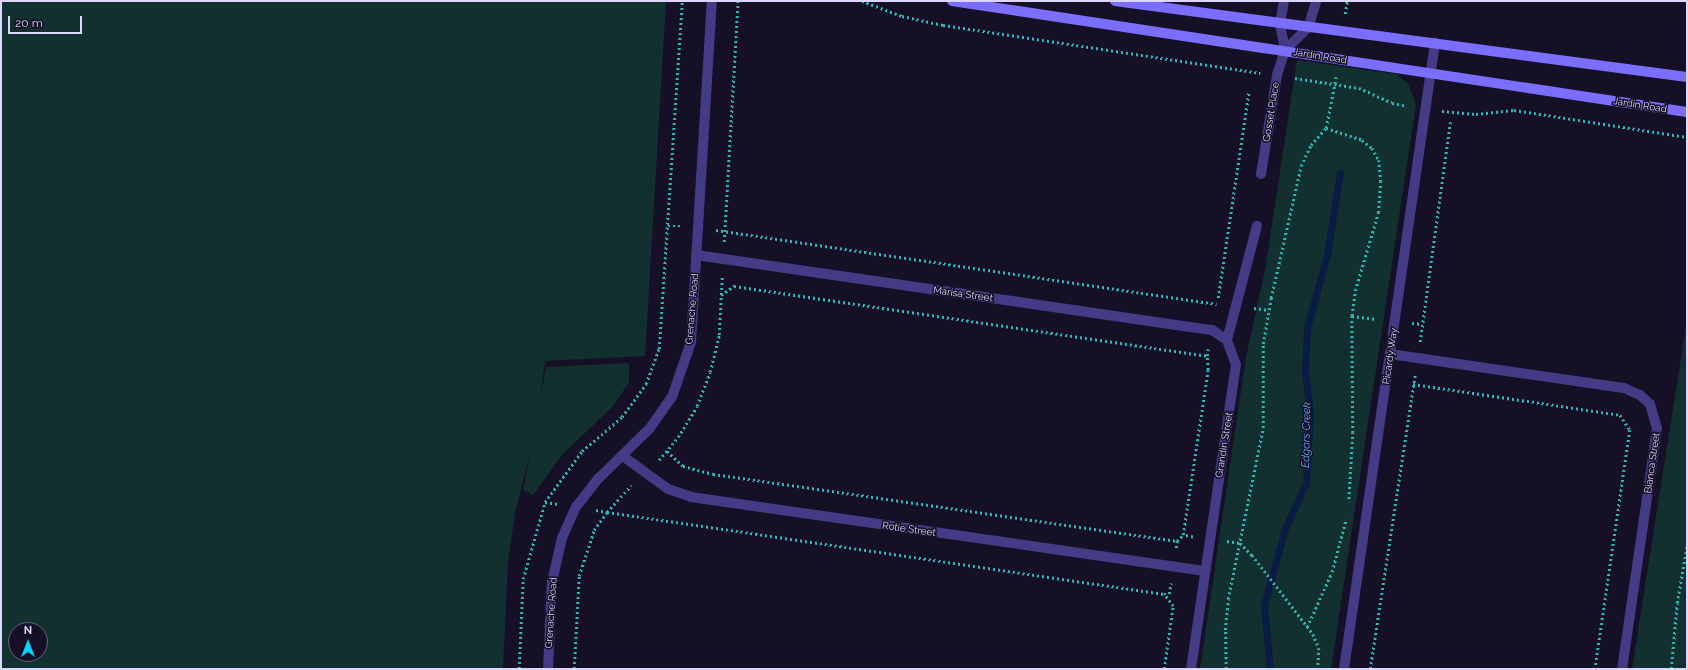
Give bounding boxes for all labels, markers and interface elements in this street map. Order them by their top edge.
scale bar [10,8,84,34]
text: 20 m [15,16,43,30]
street label: Jardin Road [1292,46,1348,66]
street label: Gosset Place [1260,81,1282,143]
street label: Jardin Road [1612,95,1668,115]
street label: Grenache Road [683,273,701,345]
street label: Marisa Street [932,284,994,304]
street label: Picardy Way [1380,327,1400,385]
water label: Edgars Creek [1300,402,1314,468]
street label: Grandin Street [1213,411,1235,479]
street label: Bianca Street [1642,432,1662,494]
street label: Rotie Street [881,519,937,539]
street label: Grenache Road [543,577,559,649]
north arrow [8,622,48,662]
text: N [24,624,32,637]

